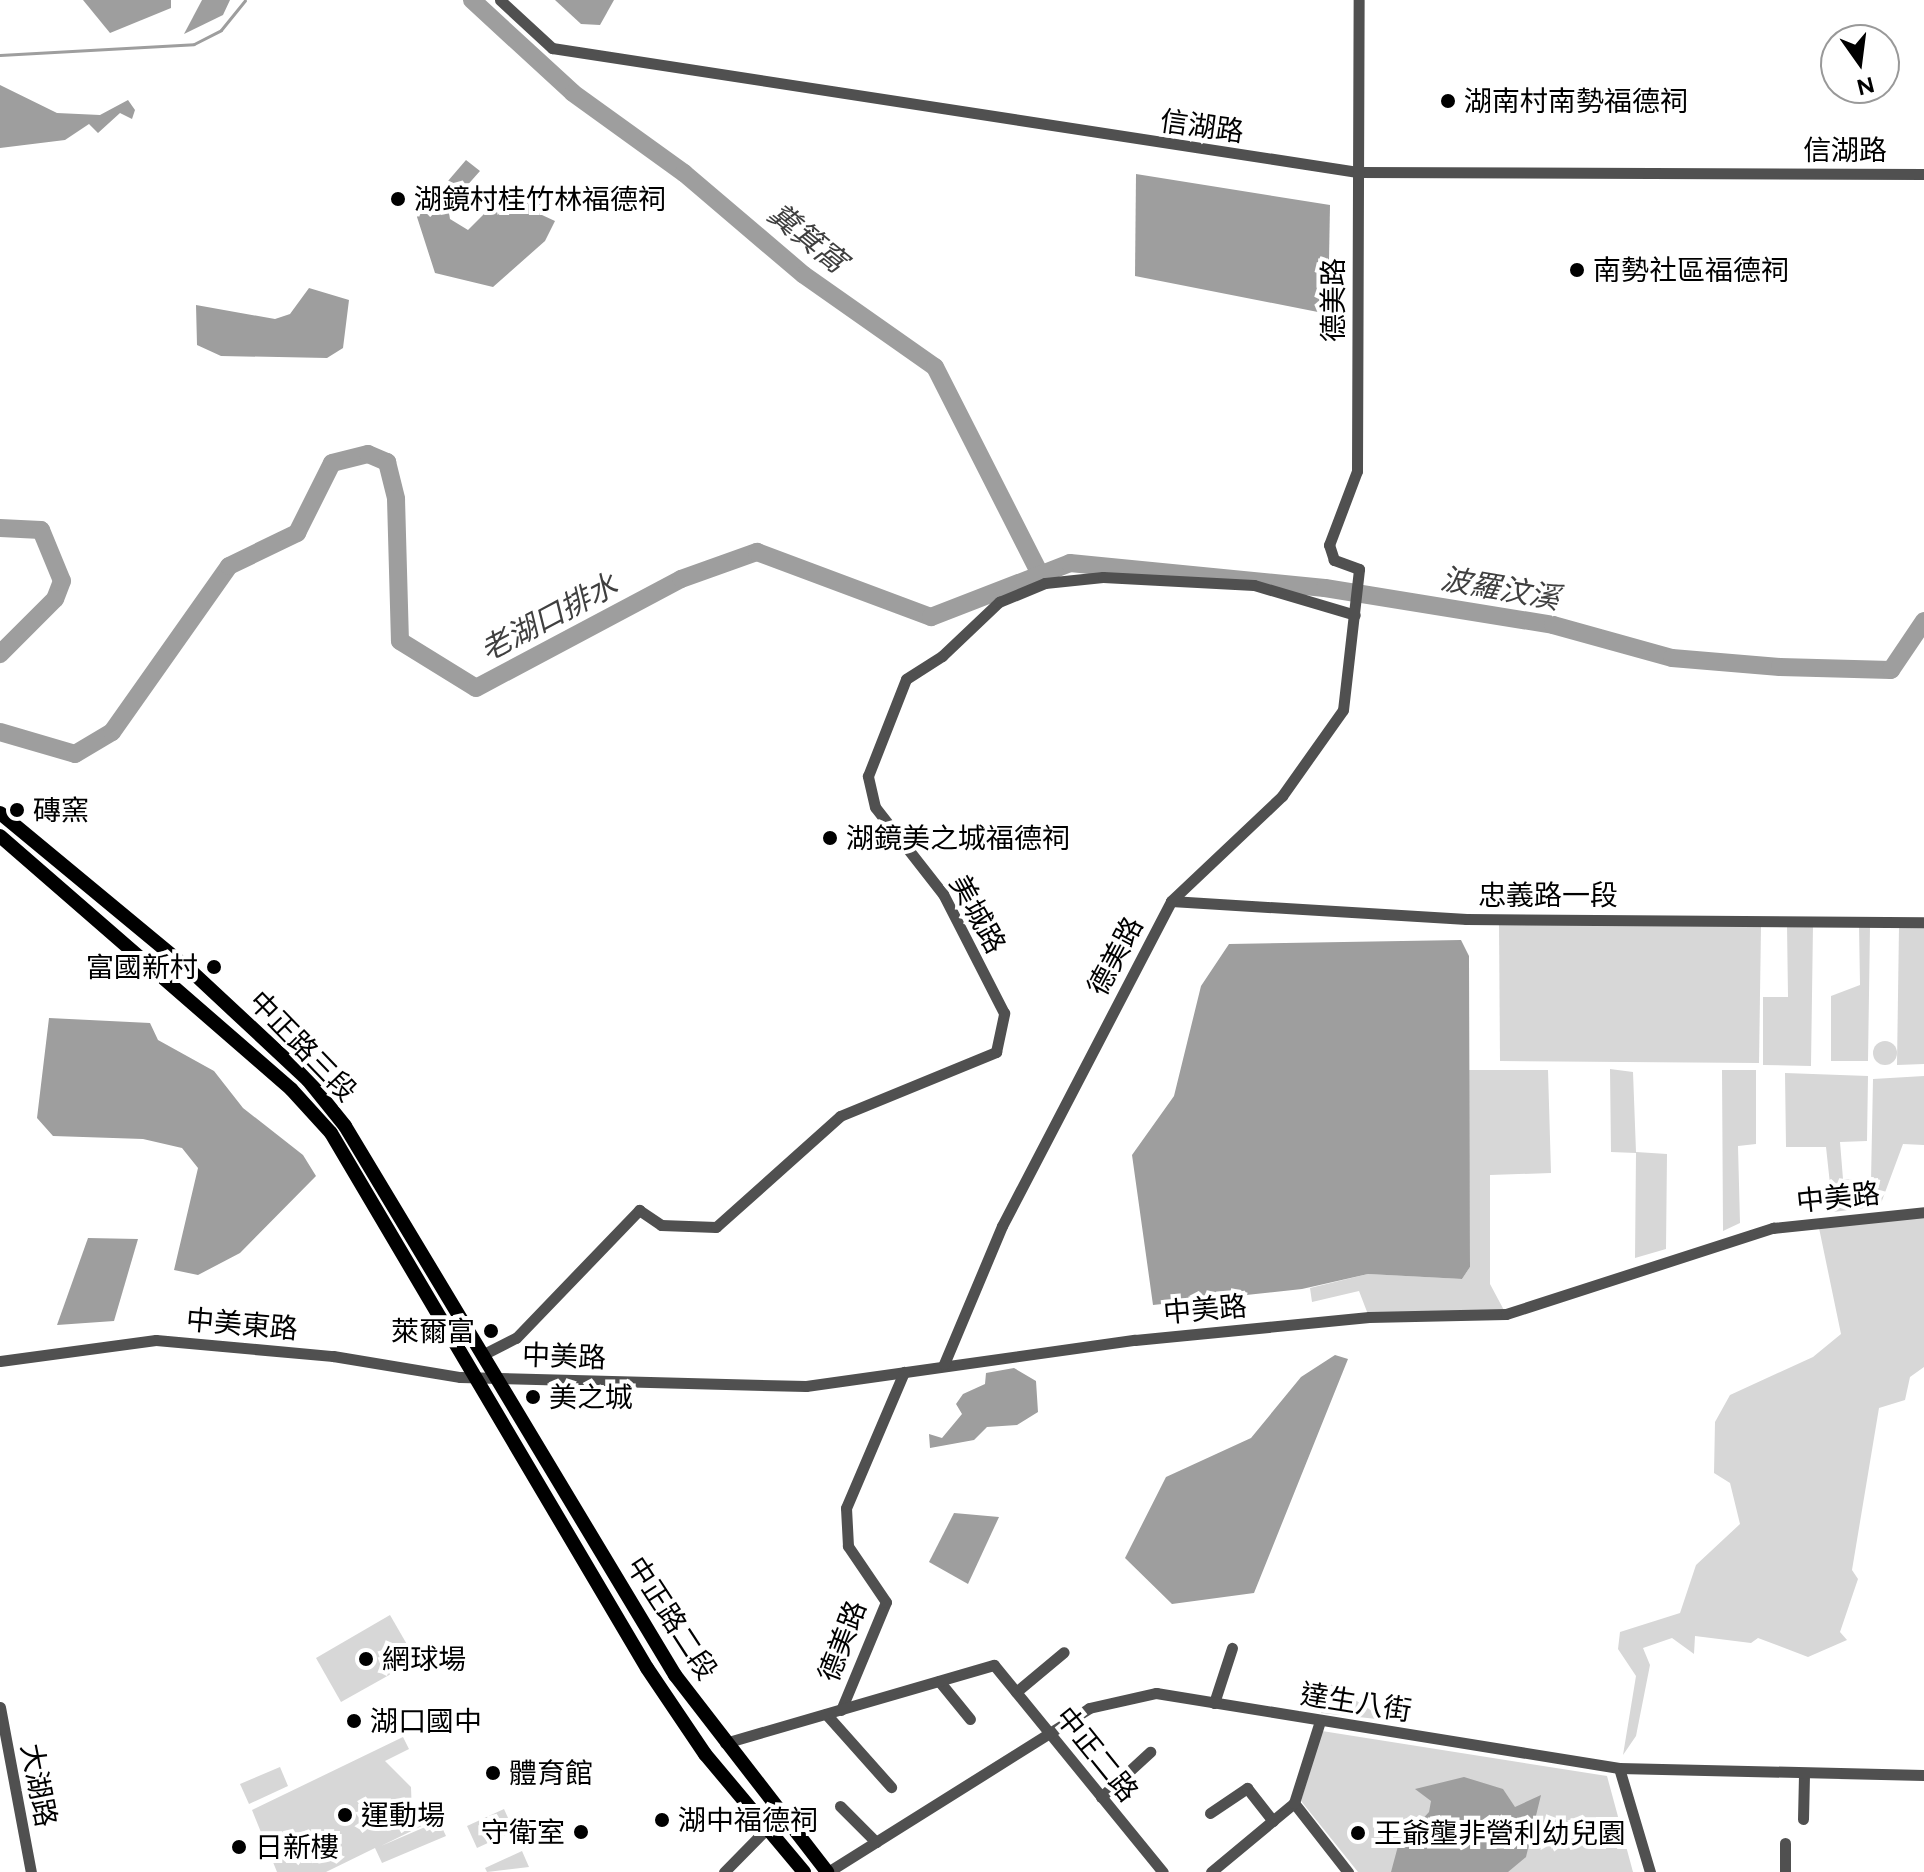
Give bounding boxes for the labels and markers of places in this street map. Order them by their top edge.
place label: 湖南村南勢福德祠 [1464,84,1688,118]
marker: 湖南村南勢福德祠 [1439,92,1457,110]
place label: 湖鏡村桂竹林福德祠 [414,182,666,216]
marker: 湖鏡村桂竹林福德祠 [389,190,407,208]
place label: 南勢社區福德祠 [1593,253,1789,287]
marker: 南勢社區福德祠 [1568,261,1586,279]
place label: 磚窯 [33,793,89,827]
marker: 磚窯 [8,801,26,819]
place label: 湖鏡美之城福德祠 [846,821,1070,855]
marker: 湖鏡美之城福德祠 [821,829,839,847]
place label: 富國新村 [86,950,198,984]
marker: 富國新村 [205,958,223,976]
place label: 萊爾富 [391,1314,475,1348]
marker: 萊爾富 [482,1322,500,1340]
place label: 美之城 [549,1380,633,1414]
marker: 美之城 [524,1388,542,1406]
place label: 網球場 [382,1642,466,1676]
marker: 網球場 [357,1650,375,1668]
place label: 湖口國中 [370,1704,482,1738]
marker: 湖口國中 [345,1712,363,1730]
place label: 體育館 [509,1756,593,1790]
marker: 體育館 [484,1764,502,1782]
place label: 運動場 [361,1798,445,1832]
place label: 湖中福德祠 [678,1803,818,1837]
marker: 運動場 [336,1806,354,1824]
marker: 湖中福德祠 [653,1811,671,1829]
place label: 守衛室 [481,1815,565,1849]
place label: 王爺壟非營利幼兒園 [1374,1816,1626,1850]
marker: 守衛室 [572,1823,590,1841]
marker: 王爺壟非營利幼兒園 [1349,1824,1367,1842]
place label: 日新樓 [255,1830,339,1864]
marker: 日新樓 [230,1838,248,1856]

